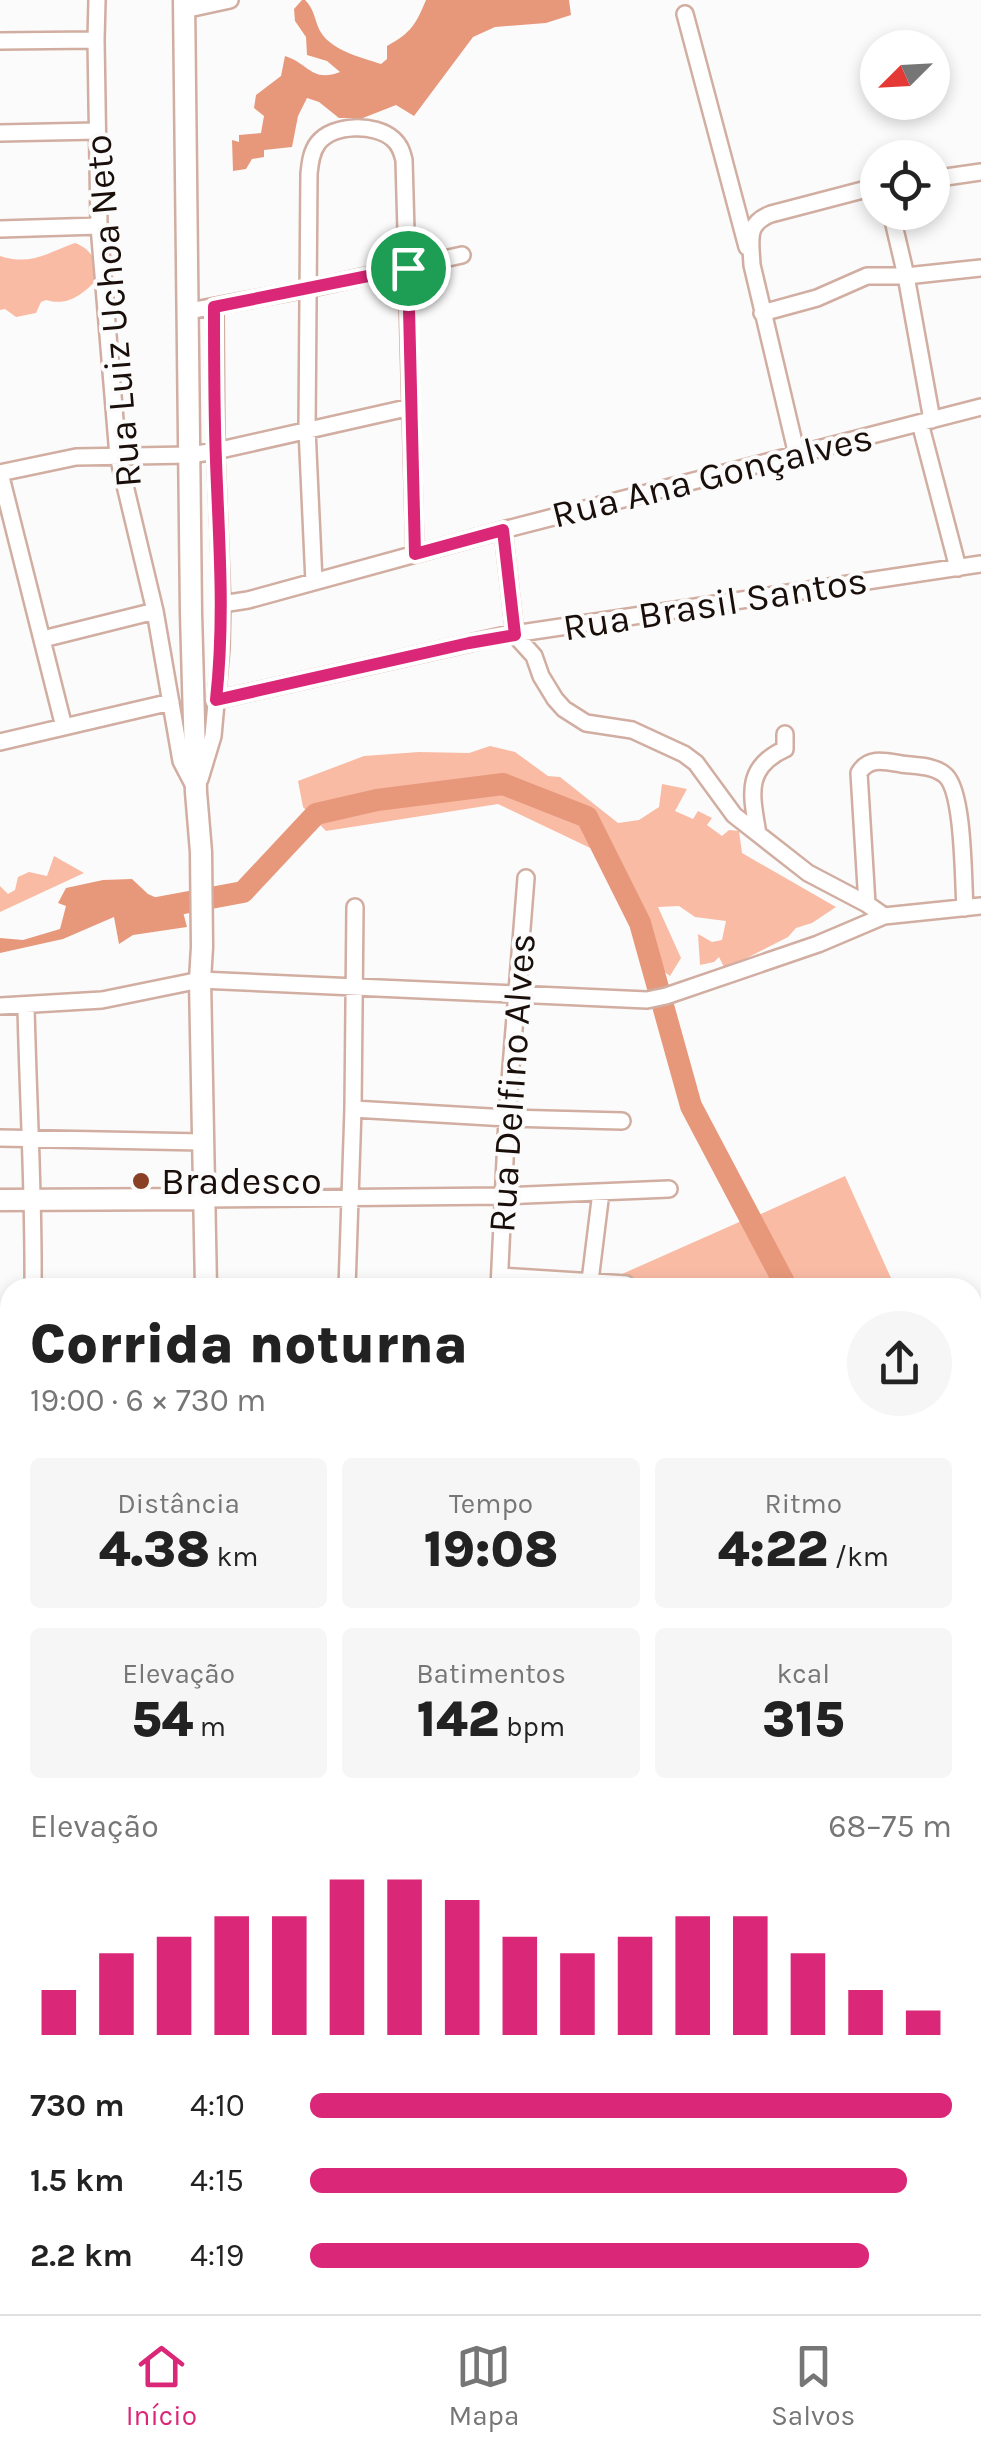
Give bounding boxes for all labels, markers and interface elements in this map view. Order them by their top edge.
north arrow [860,30,950,120]
map controls [860,30,950,230]
street label: Rua Luiz Uchoa Neto [75,133,151,489]
button: locate [860,140,950,230]
pin [366,226,451,311]
icon: arrive [381,241,436,296]
street label: Rua Ana Gonçalves [547,414,877,538]
street label: Rua Brasil Santos [560,558,870,650]
street label: Rua Delfino Alves [479,932,545,1234]
place label: Bradesco [161,1159,322,1204]
marker: Bradesco [130,1170,152,1192]
button: share [847,1311,952,1416]
text: Corrida noturna [30,1312,468,1376]
text: 19:00 · 6 × 730 m [30,1382,266,1419]
text: Distância [117,1487,240,1520]
text: Tempo [449,1487,533,1520]
text: Ritmo [765,1487,842,1520]
text: 4.38 [99,1520,210,1579]
text: 19:08 [424,1520,558,1579]
text: 4:22 [718,1520,828,1579]
text: km [210,1540,259,1573]
text: /km [828,1540,889,1573]
text: Elevação [122,1657,235,1690]
text: Batimentos [416,1657,566,1690]
text: kcal [777,1657,830,1690]
text: 54 [131,1690,193,1749]
text: 142 [417,1690,499,1749]
text: 315 [762,1690,844,1749]
text: m [193,1710,226,1743]
text: bpm [499,1710,565,1743]
text: Elevação [30,1808,159,1845]
text: 68–75 m [828,1808,952,1845]
text: 730 m [30,2087,125,2124]
text: 4:10 [190,2087,245,2124]
text: 1.5 km [30,2162,124,2199]
text: 4:15 [190,2162,244,2199]
text: 2.2 km [30,2237,133,2274]
text: 4:19 [190,2237,244,2274]
tab: Início [126,2339,197,2432]
tab: Mapa [448,2339,519,2432]
tab: Salvos [771,2339,855,2432]

